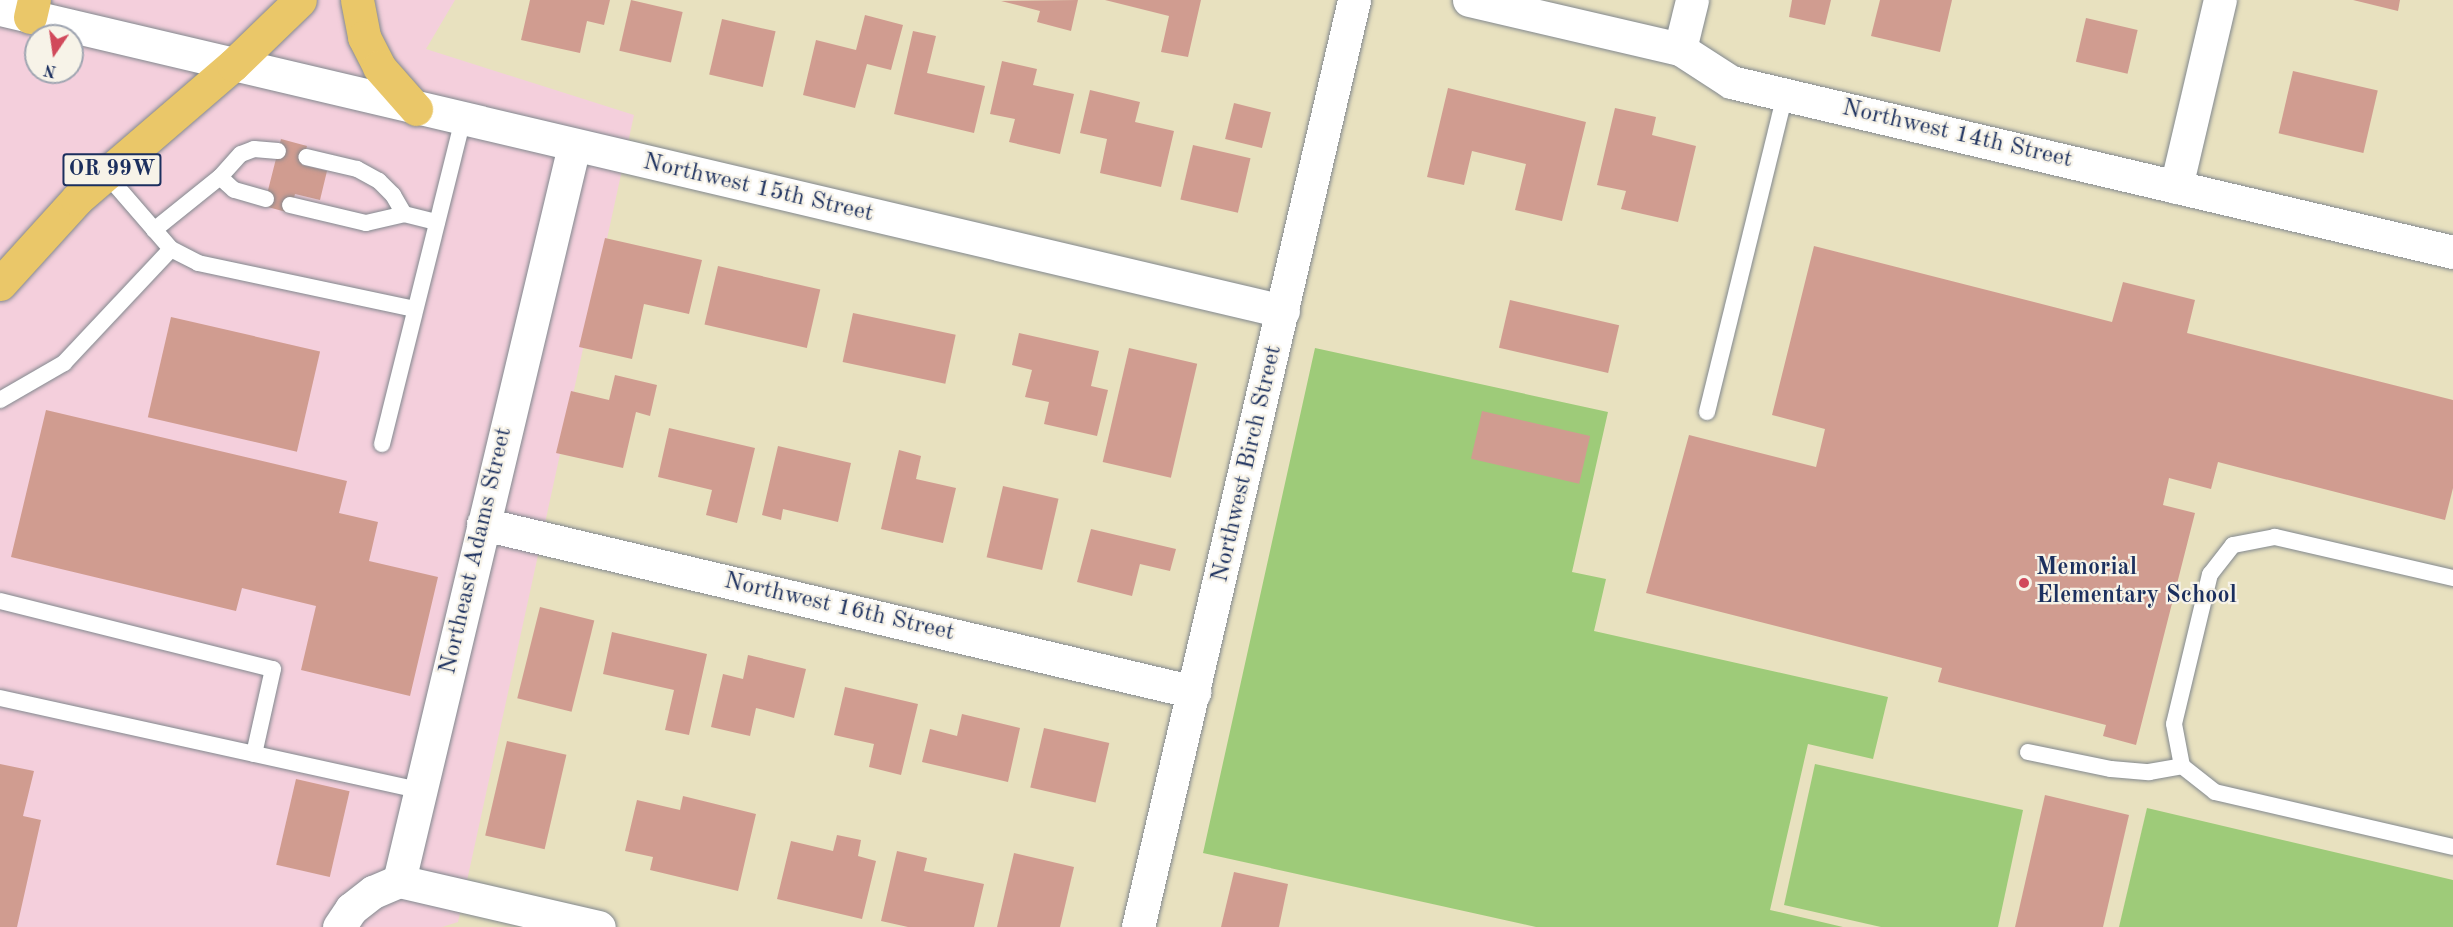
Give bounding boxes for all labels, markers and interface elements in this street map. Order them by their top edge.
north arrow [24,24,84,84]
text: N [43,60,58,79]
street label: Northwest 14th Street [1839,94,2075,176]
street label: Northwest 15th Street [640,148,876,230]
road number: OR 99W [61,151,163,189]
street label: Northwest Birch Street [1207,343,1289,585]
street label: Northeast Adams Street [435,425,519,677]
place label: Memorial Elementary School [2036,555,2237,611]
street label: Northwest 16th Street [721,567,957,649]
marker: Memorial Elementary School [2017,576,2031,590]

